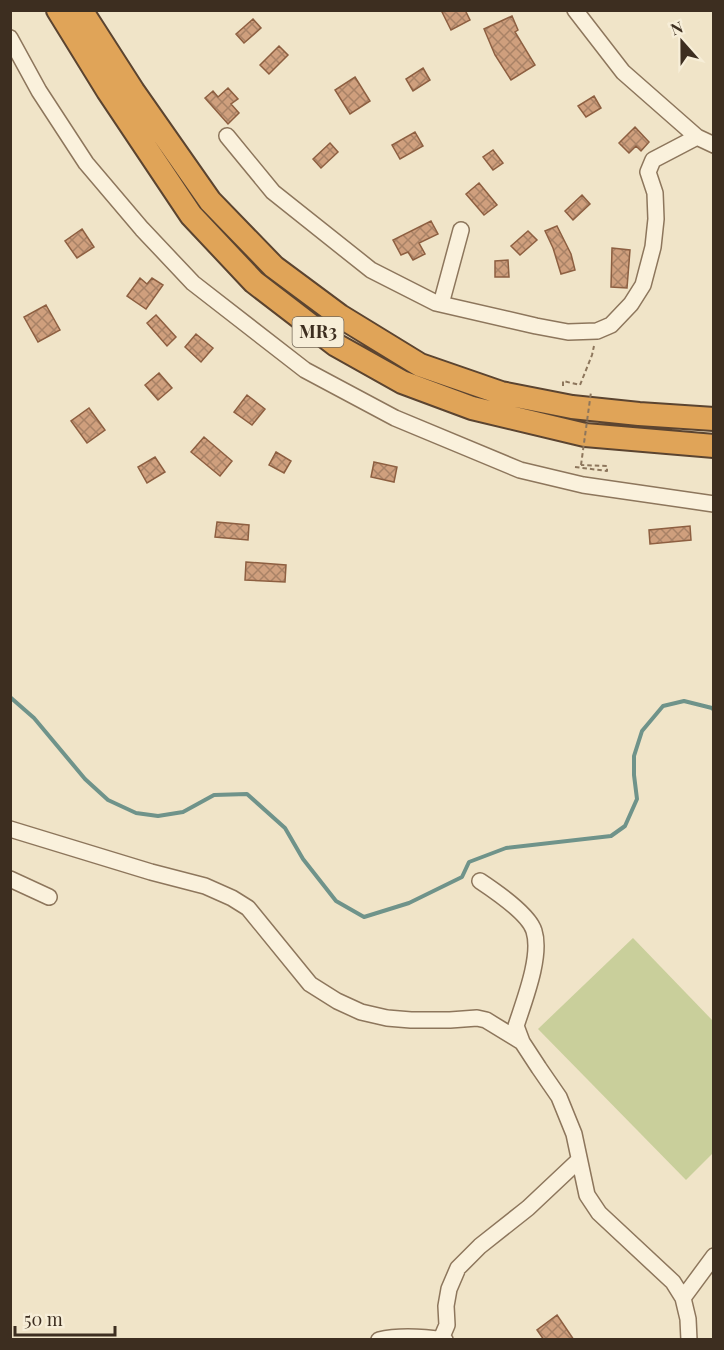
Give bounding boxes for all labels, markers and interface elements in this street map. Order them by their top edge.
north arrow [652,12,712,72]
text: N [667,15,686,39]
road number: MR3 [292,317,344,347]
scale bar [15,1299,116,1337]
text: 50 m [24,1307,63,1331]

